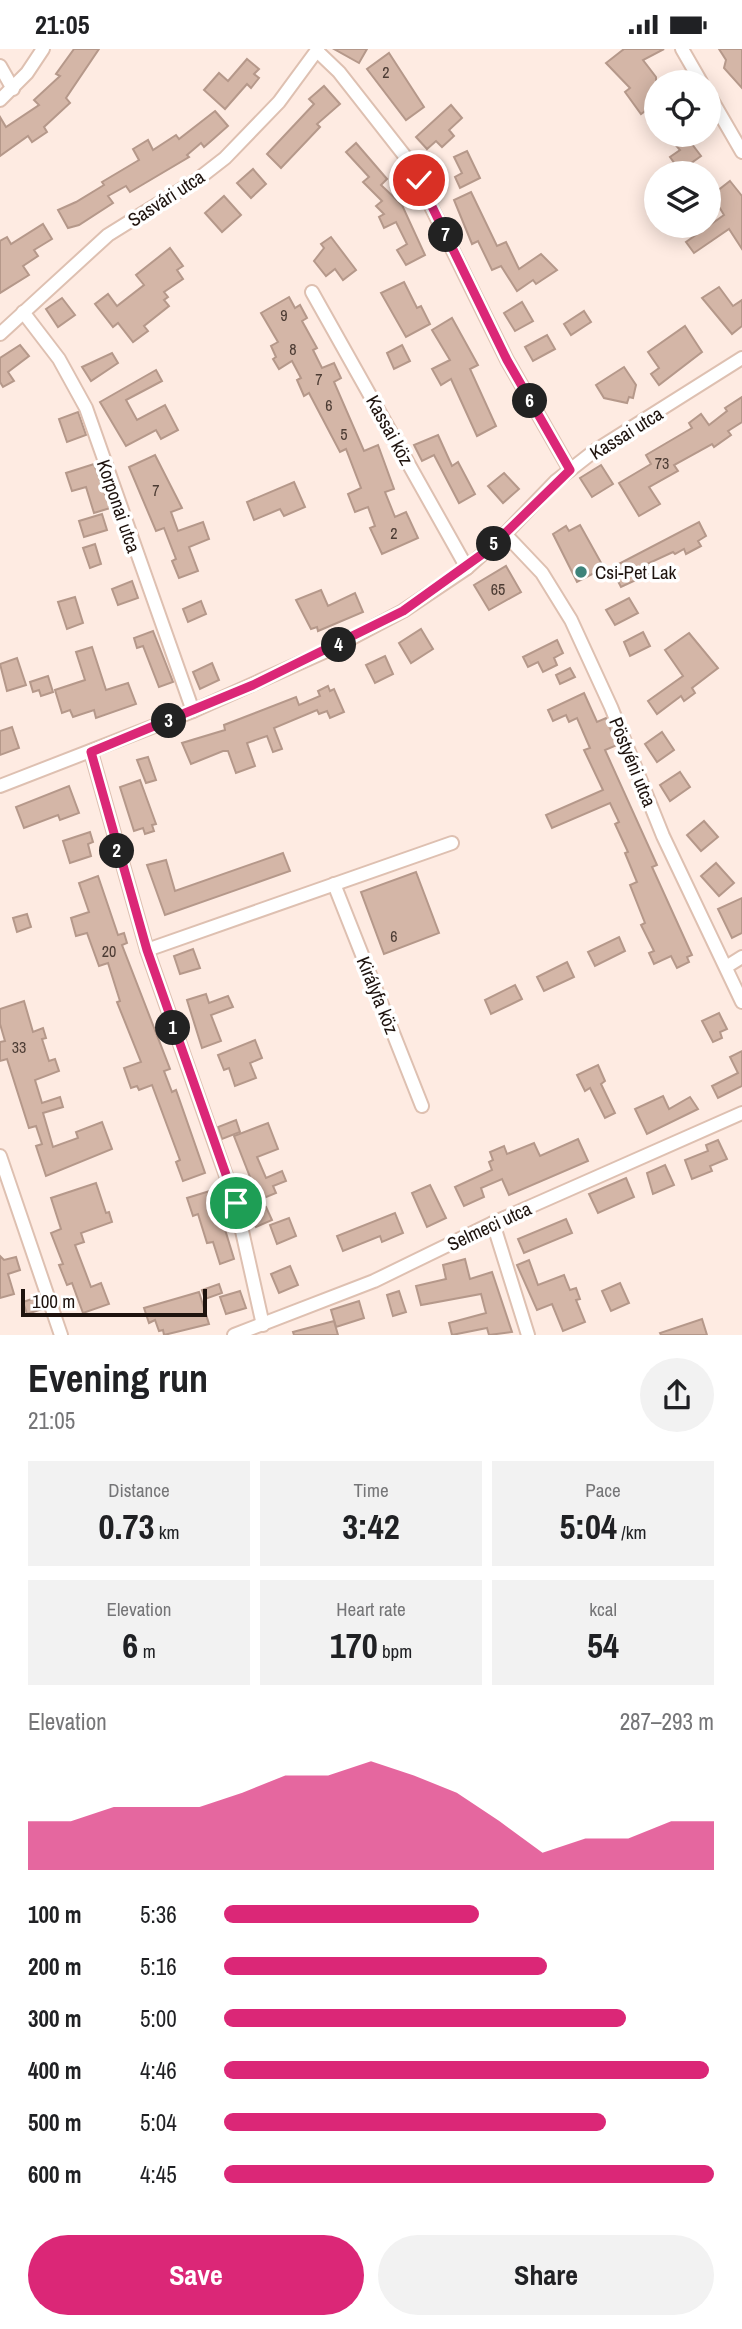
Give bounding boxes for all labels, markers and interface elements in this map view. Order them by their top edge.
text: 21:05 [35,7,90,42]
house number: 2 [382,61,390,83]
map controls [644,70,721,238]
button: locate [644,70,721,147]
pin [389,150,449,210]
icon: check [400,161,438,199]
button: layers [644,161,721,238]
street label: Sasvári utca [123,163,210,232]
pin: 7 [428,217,464,253]
text: 7 [441,221,450,247]
house number: 9 [280,304,288,326]
house number: 8 [289,338,297,360]
house number: 7 [315,368,323,390]
pin: 6 [512,383,548,419]
text: 6 [525,387,534,413]
street label: Kassai köz [360,390,420,470]
house number: 6 [325,394,333,416]
street label: Kassai utca [585,400,668,466]
house number: 5 [340,423,348,445]
house number: 73 [655,452,669,474]
street label: Korponai utca [91,456,147,556]
house number: 7 [152,479,160,501]
house number: 2 [390,522,398,544]
pin: 5 [476,526,512,561]
text: 5 [489,530,498,556]
place label: Csi-Pet Lak [595,559,677,585]
marker: Csi-Pet Lak [573,564,589,580]
house number: 65 [491,578,505,600]
pin: 4 [322,627,356,663]
text: 4 [334,631,343,657]
pin: 3 [152,703,186,739]
text: 3 [164,707,173,733]
street label: Pöstyéni utca [603,713,663,811]
pin: 2 [100,833,134,869]
text: 2 [112,837,121,863]
house number: 6 [390,925,398,947]
house number: 20 [102,940,116,962]
street label: Királyfa köz [351,952,405,1038]
pin: 1 [156,1011,190,1045]
text: 1 [168,1014,177,1040]
house number: 33 [12,1036,26,1058]
pin [206,1173,266,1233]
icon: arrive [217,1184,255,1222]
street label: Selmeci utca [443,1195,536,1257]
scale bar [21,1286,206,1318]
text: 100 m [32,1288,75,1314]
text: Evening run [28,1353,208,1404]
button: share [640,1358,714,1432]
text: 21:05 [28,1405,75,1436]
text: Distance [108,1477,170,1503]
text: Time [353,1477,389,1503]
text: Pace [585,1477,621,1503]
text: 0.73 [99,1503,154,1550]
text: 3:42 [342,1503,400,1550]
text: 5:04 [560,1503,617,1550]
text: km [154,1519,179,1545]
text: /km [617,1519,646,1545]
text: Elevation [107,1596,171,1622]
text: Heart rate [336,1596,406,1622]
text: kcal [589,1596,617,1622]
text: 6 [122,1622,138,1669]
text: 170 [330,1622,378,1669]
text: 54 [587,1622,619,1669]
text: m [138,1638,156,1664]
text: bpm [378,1638,412,1664]
text: Elevation [28,1706,107,1737]
text: 287–293 m [620,1706,714,1737]
text: 100 m [28,1899,81,1930]
text: 5:36 [140,1899,177,1930]
text: 200 m [28,1951,81,1982]
text: 5:16 [140,1951,177,1982]
text: 300 m [28,2003,81,2034]
text: 5:00 [140,2003,177,2034]
text: 400 m [28,2055,81,2086]
text: 4:46 [140,2055,177,2086]
text: 500 m [28,2107,81,2138]
text: 5:04 [140,2107,177,2138]
text: 600 m [28,2159,81,2190]
text: 4:45 [140,2159,177,2190]
button: Save [28,2235,364,2315]
button: Share [378,2235,714,2315]

